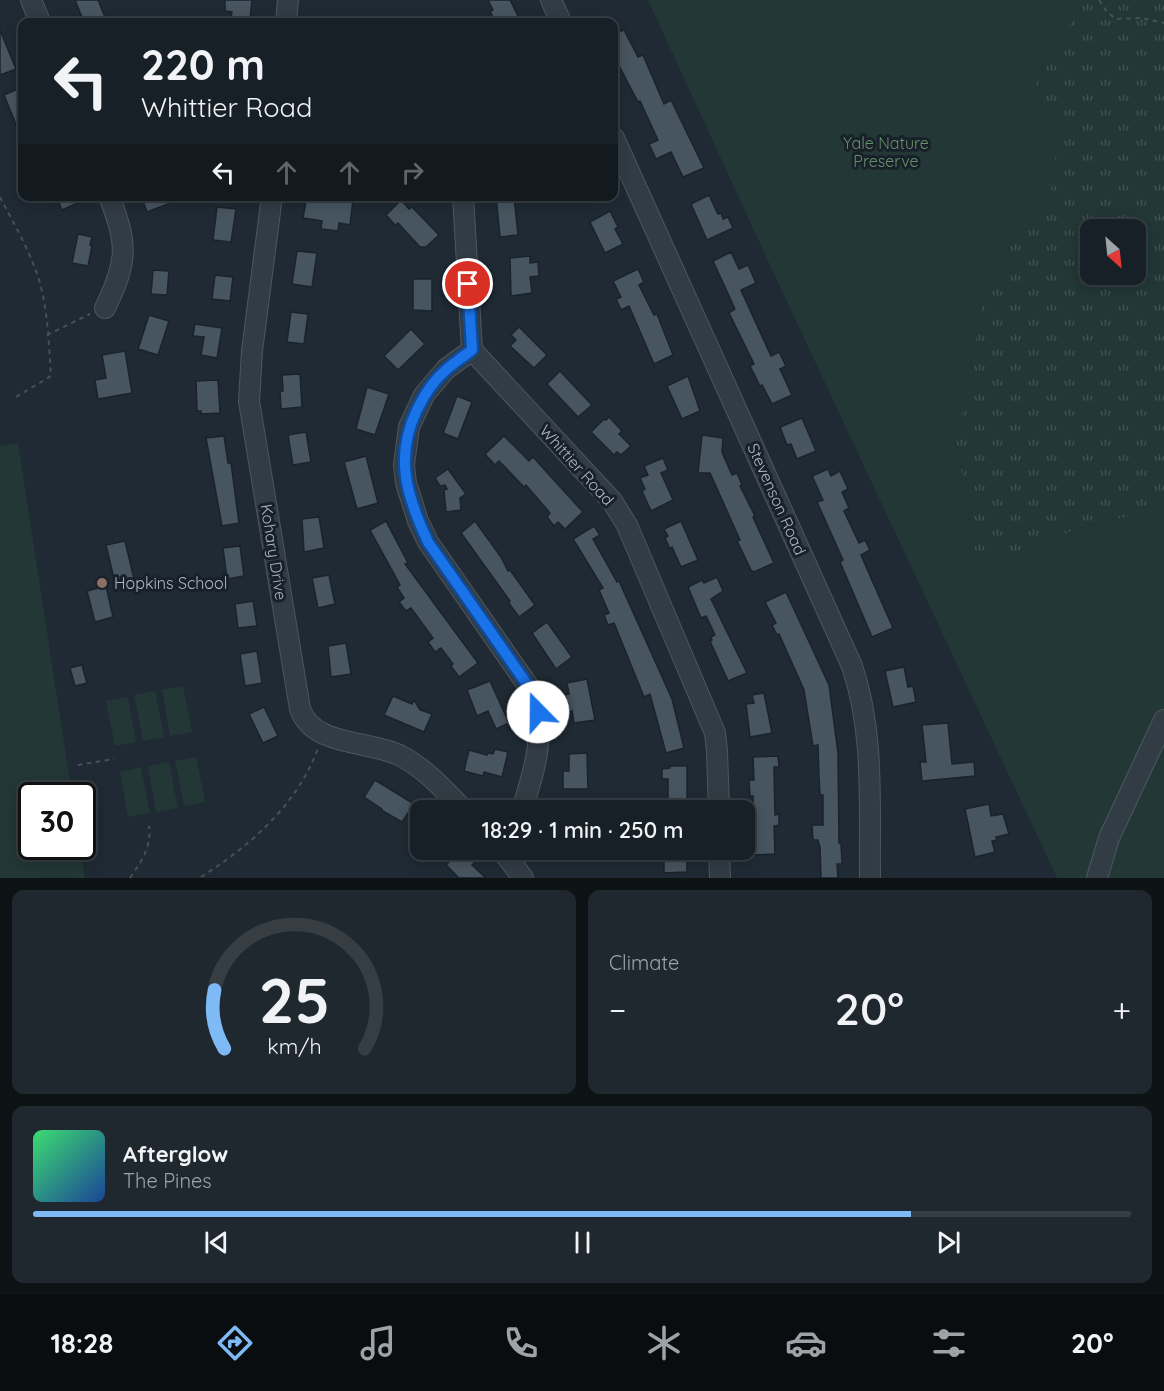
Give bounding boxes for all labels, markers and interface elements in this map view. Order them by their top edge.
text: 220 m [141,38,265,91]
icon: left [42,42,120,120]
text: Whittier Road [141,90,312,124]
park label: Yale Nature Preserve [843,133,929,171]
icon: left [207,156,240,189]
icon: ahead [270,156,303,189]
icon: ahead [333,156,366,189]
icon: right [396,156,429,189]
north arrow [1080,219,1146,285]
map controls [1080,219,1146,285]
pin [442,258,493,309]
icon: arrive [451,267,484,300]
street label: Whittier Road [536,421,618,509]
street label: Stevenson Road [743,440,811,558]
street label: Kohary Drive [257,503,291,601]
place label: Hopkins School [114,573,227,593]
marker: Hopkins School [95,576,109,590]
position arrow [506,680,570,744]
speed limit sign: 30 [18,782,96,860]
text: 18:29 · 1 min · 250 m [482,816,683,844]
text: Climate [609,950,679,975]
text: 25 [258,961,330,1039]
text: 20° [835,980,904,1036]
text: − [609,989,626,1030]
text: + [1112,989,1131,1030]
text: km/h [267,1033,321,1059]
text: Afterglow [123,1140,228,1168]
text: The Pines [123,1168,212,1193]
icon: previous [200,1226,233,1259]
icon: pause [566,1226,599,1259]
icon: next [932,1226,965,1259]
icon: directions [214,1322,256,1364]
icon: music [357,1322,399,1364]
icon: phone [500,1322,542,1364]
icon: climate [643,1322,685,1364]
icon: car [785,1322,827,1364]
icon: filters [928,1322,970,1364]
text: 18:28 [50,1326,113,1360]
text: 20° [1071,1326,1114,1360]

